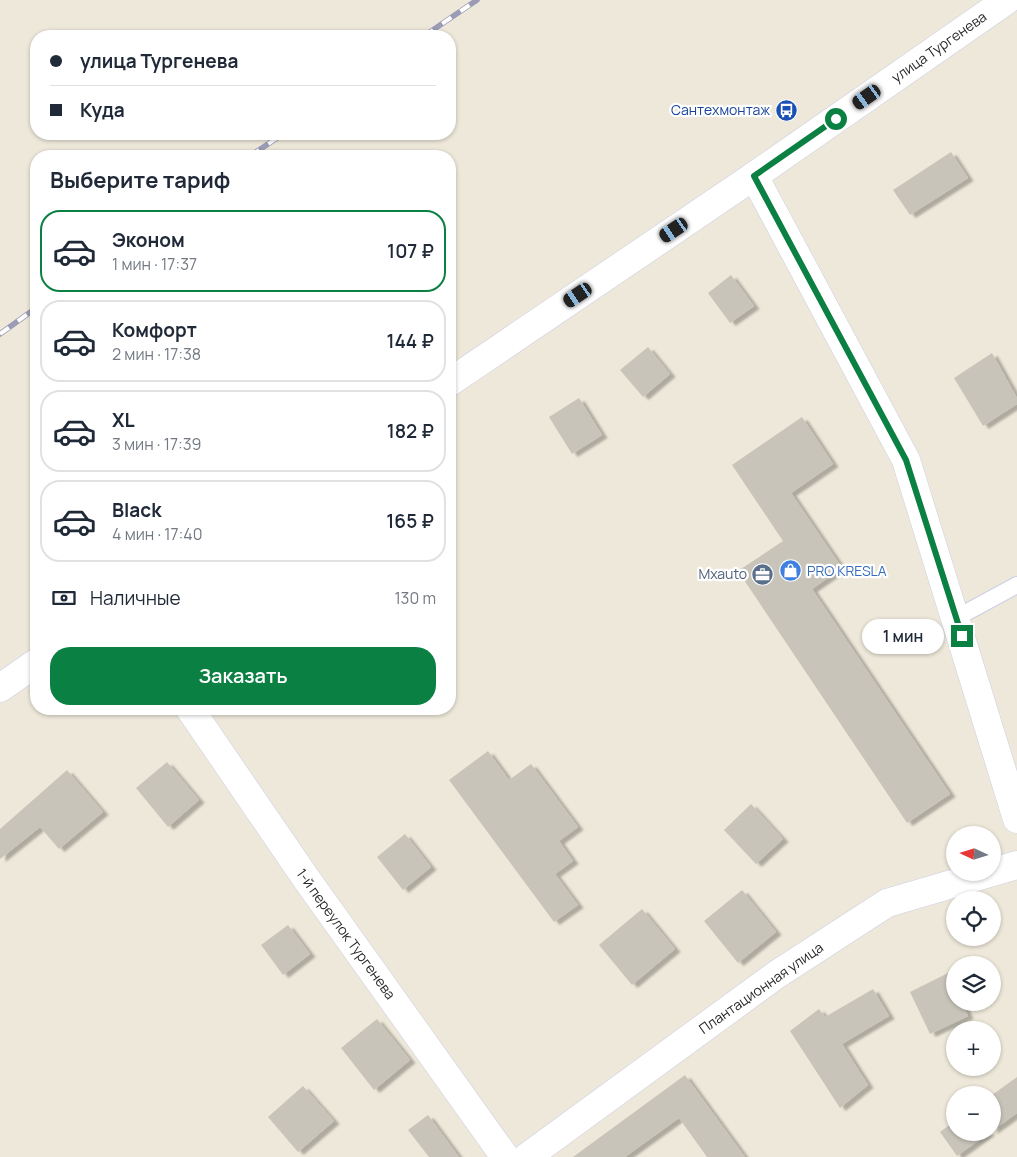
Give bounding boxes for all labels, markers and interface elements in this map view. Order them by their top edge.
street label: улица Тургенева [887,7,990,86]
text: улица Тургенева [80,48,238,74]
car [850,82,883,112]
text: Куда [80,97,125,123]
bus stop icon: Сантехмонтаж [774,98,798,122]
place label: Сантехмонтаж [671,100,770,119]
route start [825,108,847,130]
text: Выберите тариф [50,165,230,195]
car [657,215,690,245]
text: Эконом [112,227,185,253]
icon: car [52,229,97,274]
text: 107 ₽ [387,238,434,264]
text: 1 мин · 17:37 [112,253,197,275]
car [561,280,594,310]
text: Комфорт [112,317,197,343]
icon: car [52,319,97,364]
text: 144 ₽ [386,328,434,354]
text: 2 мин · 17:38 [112,343,201,365]
text: XL [112,407,135,433]
icon: car [52,409,97,454]
text: 182 ₽ [387,418,434,444]
text: 3 мин · 17:39 [112,433,202,455]
text: Black [112,497,161,523]
icon: car [52,499,97,544]
text: 165 ₽ [386,508,434,534]
text: 4 мин · 17:40 [112,523,203,545]
shop icon: PRO KRESLA [779,559,803,583]
place label: PRO KRESLA [807,561,887,580]
office icon: Mxauto [751,562,775,586]
place label: Mxauto [698,564,747,583]
icon: cash [50,584,78,612]
text: Наличные [90,585,181,611]
text: 130 m [394,587,436,609]
callout: 1 мин [862,618,944,654]
text: 1 мин [883,625,923,647]
route end [951,625,973,647]
button: Заказать [50,647,436,705]
north arrow [946,826,1001,881]
map controls [946,826,1001,1141]
street label: 1-й переулок Тургенева [293,865,400,1003]
button: locate [946,891,1001,946]
street label: Плантационная улица [695,937,827,1038]
button: layers [946,956,1001,1011]
button: + [946,1021,1001,1076]
button: − [946,1086,1001,1141]

